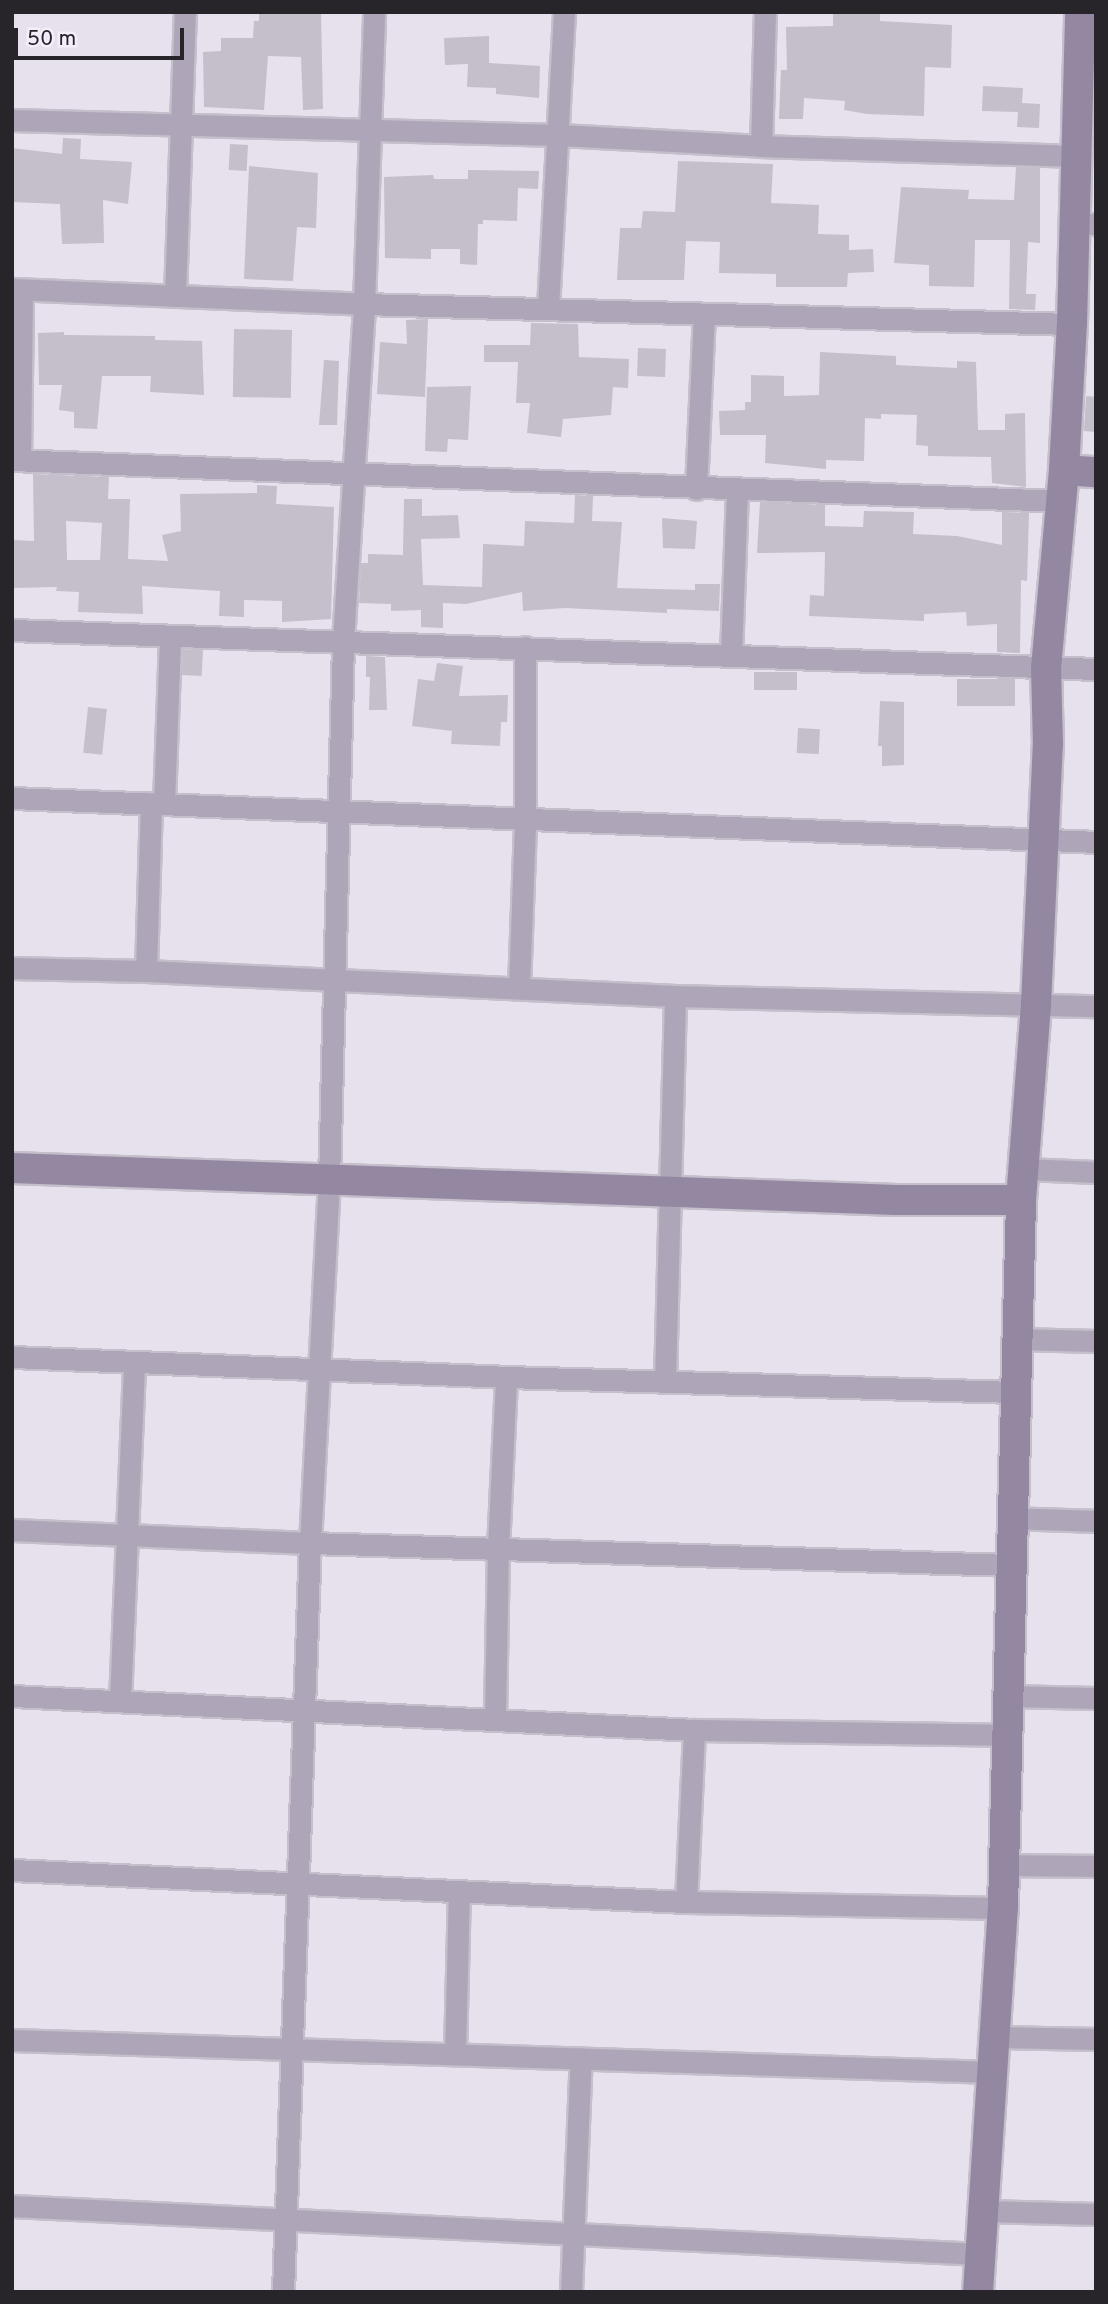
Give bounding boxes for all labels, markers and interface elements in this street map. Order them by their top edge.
scale bar [18,14,187,58]
text: 50 m [27,26,76,53]

